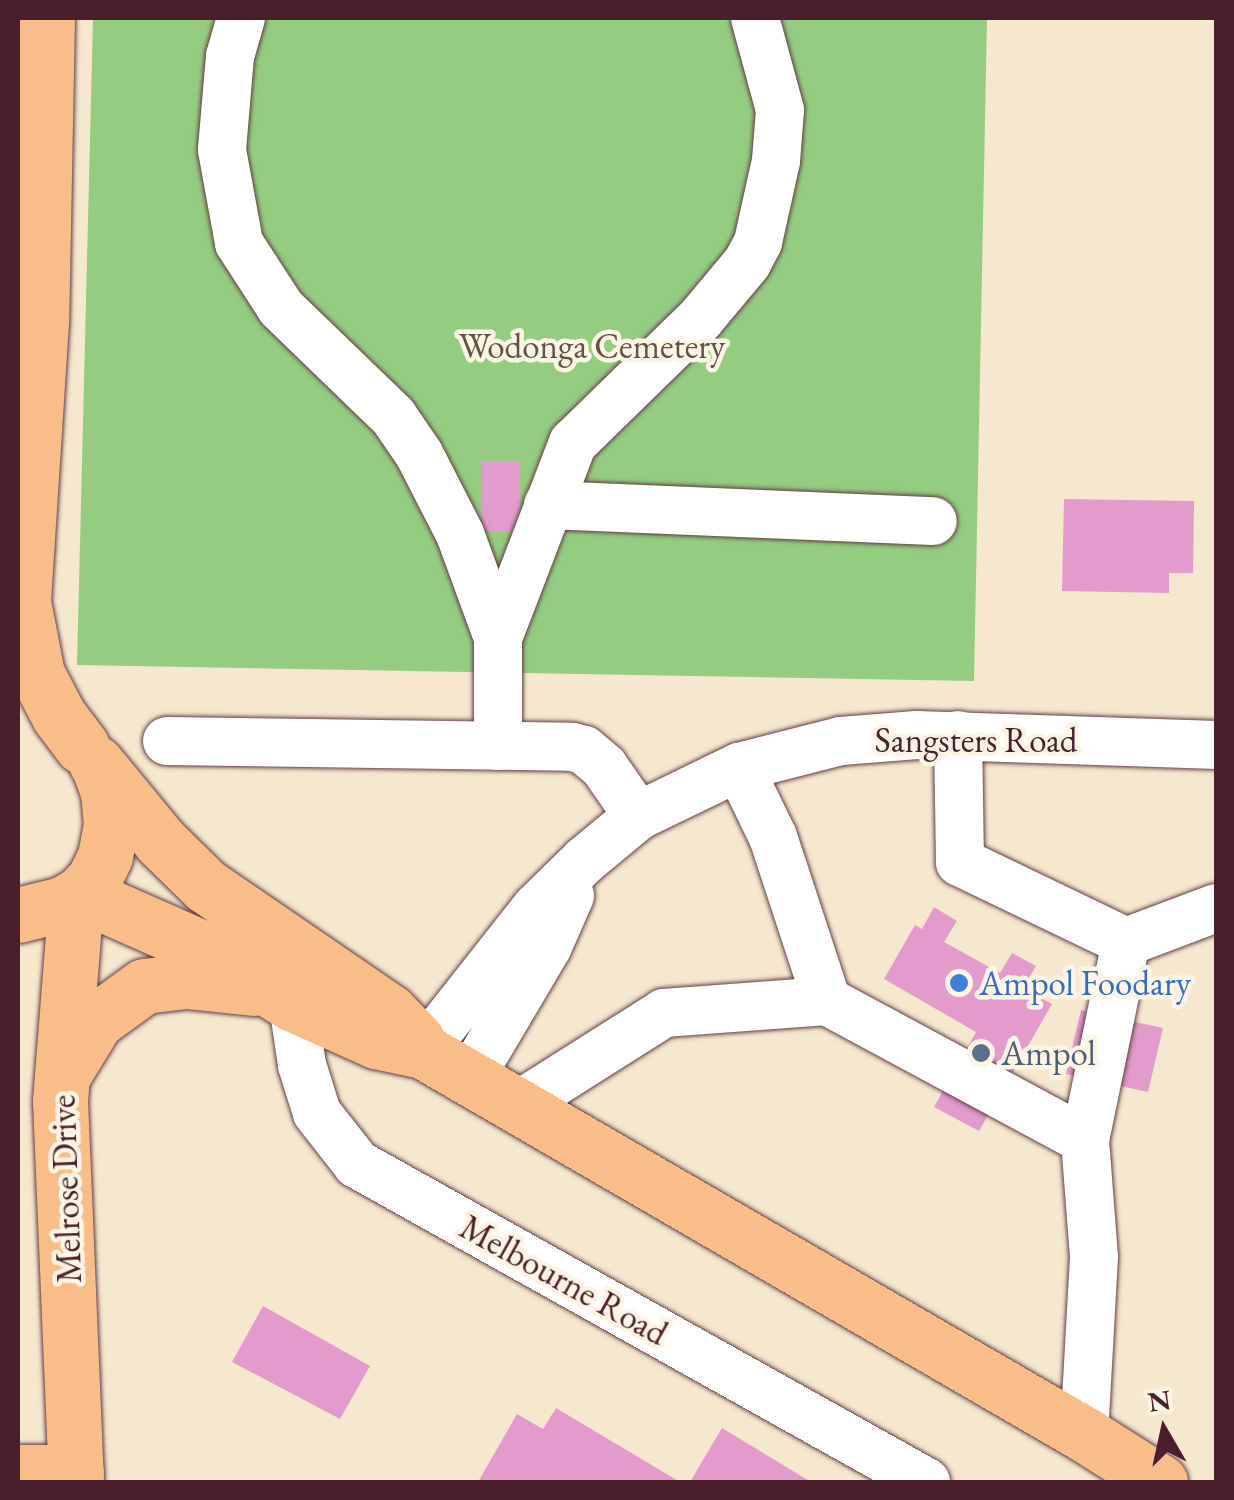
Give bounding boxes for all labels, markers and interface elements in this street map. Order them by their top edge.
park label: Wodonga Cemetery [459,325,725,367]
street label: Sangsters Road [874,719,1078,761]
place label: Ampol Foodary [979,962,1191,1004]
marker: Ampol Foodary [948,972,970,994]
place label: Ampol [1001,1032,1096,1074]
marker: Ampol [970,1042,992,1064]
street label: Melrose Drive [42,1094,90,1284]
street label: Melbourne Road [453,1206,675,1354]
north arrow [1114,1380,1214,1480]
text: N [1145,1381,1173,1420]

